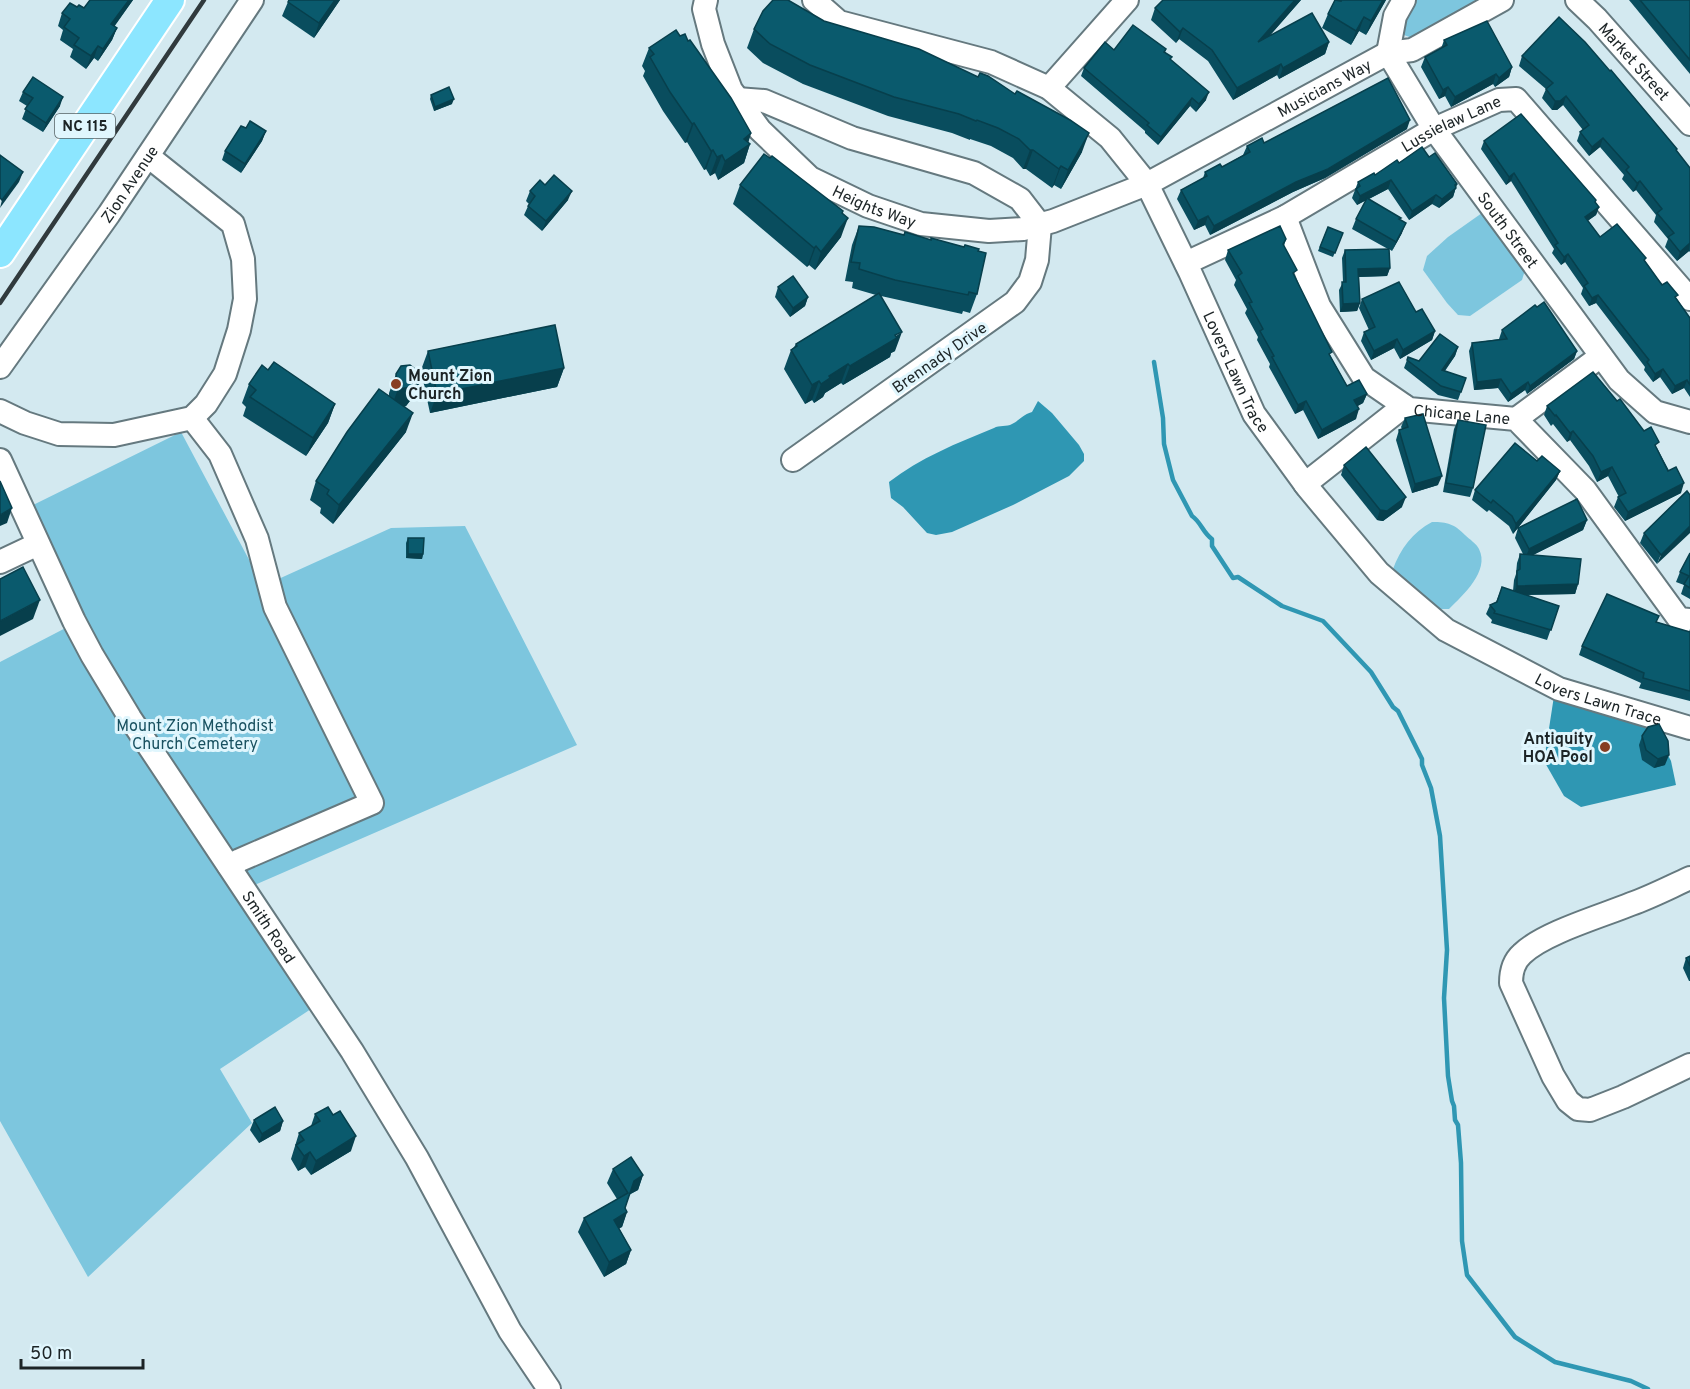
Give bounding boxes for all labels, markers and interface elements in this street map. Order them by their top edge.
street label: Market Street [1593,19,1673,106]
street label: Musicians Way [1275,56,1376,123]
street label: Lussielaw Lane [1398,92,1505,158]
road number: NC 115 [55,114,115,138]
street label: Zion Avenue [98,142,164,228]
street label: Heights Way [828,182,918,234]
street label: South Street [1472,189,1541,273]
street label: Lovers Lawn Trace [1197,309,1273,438]
street label: Brennady Drive [889,319,991,399]
place label: Mount Zion Church [408,367,492,405]
marker: Mount Zion Church [389,377,403,391]
street label: Chicane Lane [1413,401,1511,430]
street label: Lovers Lawn Trace [1531,670,1663,731]
park label: Mount Zion Methodist Church Cemetery [116,717,274,755]
place label: Antiquity HOA Pool [1523,730,1593,768]
marker: Antiquity HOA Pool [1598,740,1612,754]
street label: Smith Road [236,888,299,968]
scale bar [21,1332,142,1370]
text: 50 m [30,1343,72,1366]

